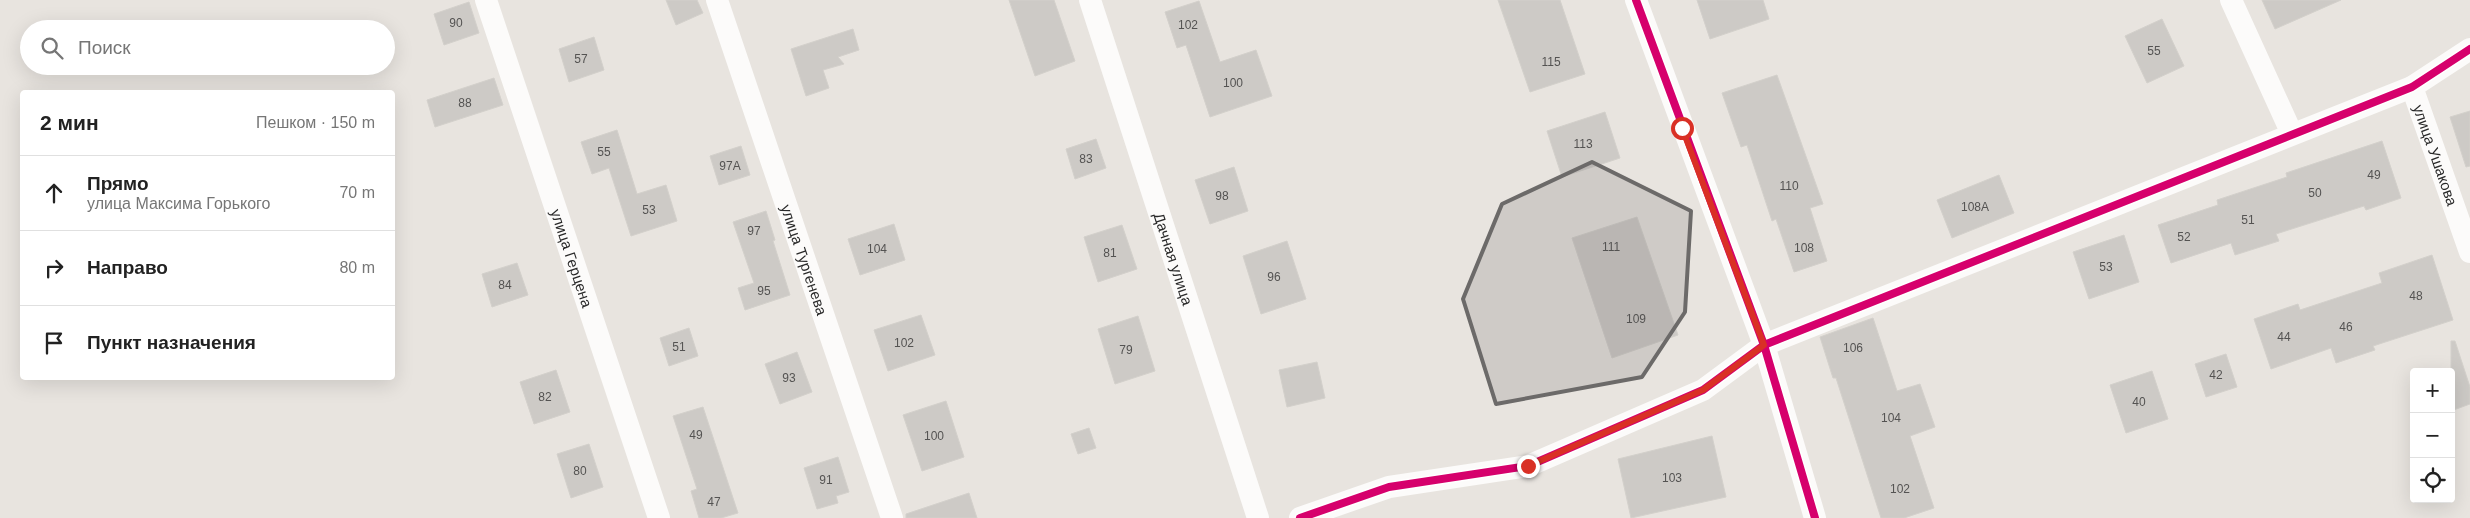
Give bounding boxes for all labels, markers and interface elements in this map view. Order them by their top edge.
house number: 90 [449,16,463,30]
house number: 102 [1178,18,1198,32]
search box [20,20,395,75]
icon: search [38,34,66,62]
text: Поиск [78,37,131,58]
house number: 55 [2147,44,2161,58]
house number: 57 [574,52,588,66]
house number: 115 [1541,55,1561,69]
house number: 100 [1223,76,1243,90]
house number: 88 [458,96,472,110]
street label: улица Ушакова [2410,102,2462,208]
text: 2 мин [40,111,99,134]
text: Пешком · 150 m [256,114,375,131]
route start [1671,117,1694,140]
house number: 113 [1573,137,1593,151]
house number: 55 [597,145,611,159]
house number: 83 [1079,152,1093,166]
house number: 97А [719,159,741,173]
house number: 49 [2367,168,2381,182]
text: Прямо [87,173,149,194]
icon: ahead [40,179,68,207]
house number: 110 [1779,179,1799,193]
text: 70 m [339,184,375,201]
house number: 50 [2308,186,2322,200]
house number: 98 [1215,189,1229,203]
text: улица Максима Горького [87,195,270,212]
house number: 108А [1961,200,1989,214]
street label: улица Тургенева [778,202,831,318]
house number: 53 [642,203,656,217]
street label: улица Герцена [548,207,597,310]
street label: Дачная улица [1151,210,1197,308]
house number: 51 [2241,213,2255,227]
house number: 97 [747,224,761,238]
house number: 52 [2177,230,2191,244]
house number: 111 [1602,240,1620,254]
house number: 108 [1794,241,1814,255]
house number: 104 [867,242,887,256]
house number: 81 [1103,246,1117,260]
icon: right [40,254,68,282]
text: Направо [87,257,168,278]
text: 80 m [339,259,375,276]
house number: 53 [2099,260,2113,274]
house number: 96 [1267,270,1281,284]
house number: 84 [498,278,512,292]
house number: 95 [757,284,771,298]
house number: 48 [2409,289,2423,303]
house number: 109 [1626,312,1646,326]
house number: 46 [2339,320,2353,334]
icon: arrive [40,329,68,357]
house number: 44 [2277,330,2291,344]
text: Пункт назначения [87,332,256,353]
house number: 102 [894,336,914,350]
house number: 51 [672,340,686,354]
house number: 106 [1843,341,1863,355]
house number: 79 [1119,343,1133,357]
house number: 42 [2209,368,2223,382]
map controls [2410,368,2455,503]
button: + [2410,368,2455,413]
house number: 93 [782,371,796,385]
house number: 82 [538,390,552,404]
house number: 40 [2132,395,2146,409]
house number: 104 [1881,411,1901,425]
button: − [2410,413,2455,458]
house number: 49 [689,428,703,442]
house number: 100 [924,429,944,443]
route end [1517,455,1540,478]
button: locate [2410,458,2455,503]
house number: 80 [573,464,587,478]
house number: 103 [1662,471,1682,485]
house number: 91 [819,473,833,487]
house number: 102 [1890,482,1910,496]
house number: 47 [707,495,721,509]

